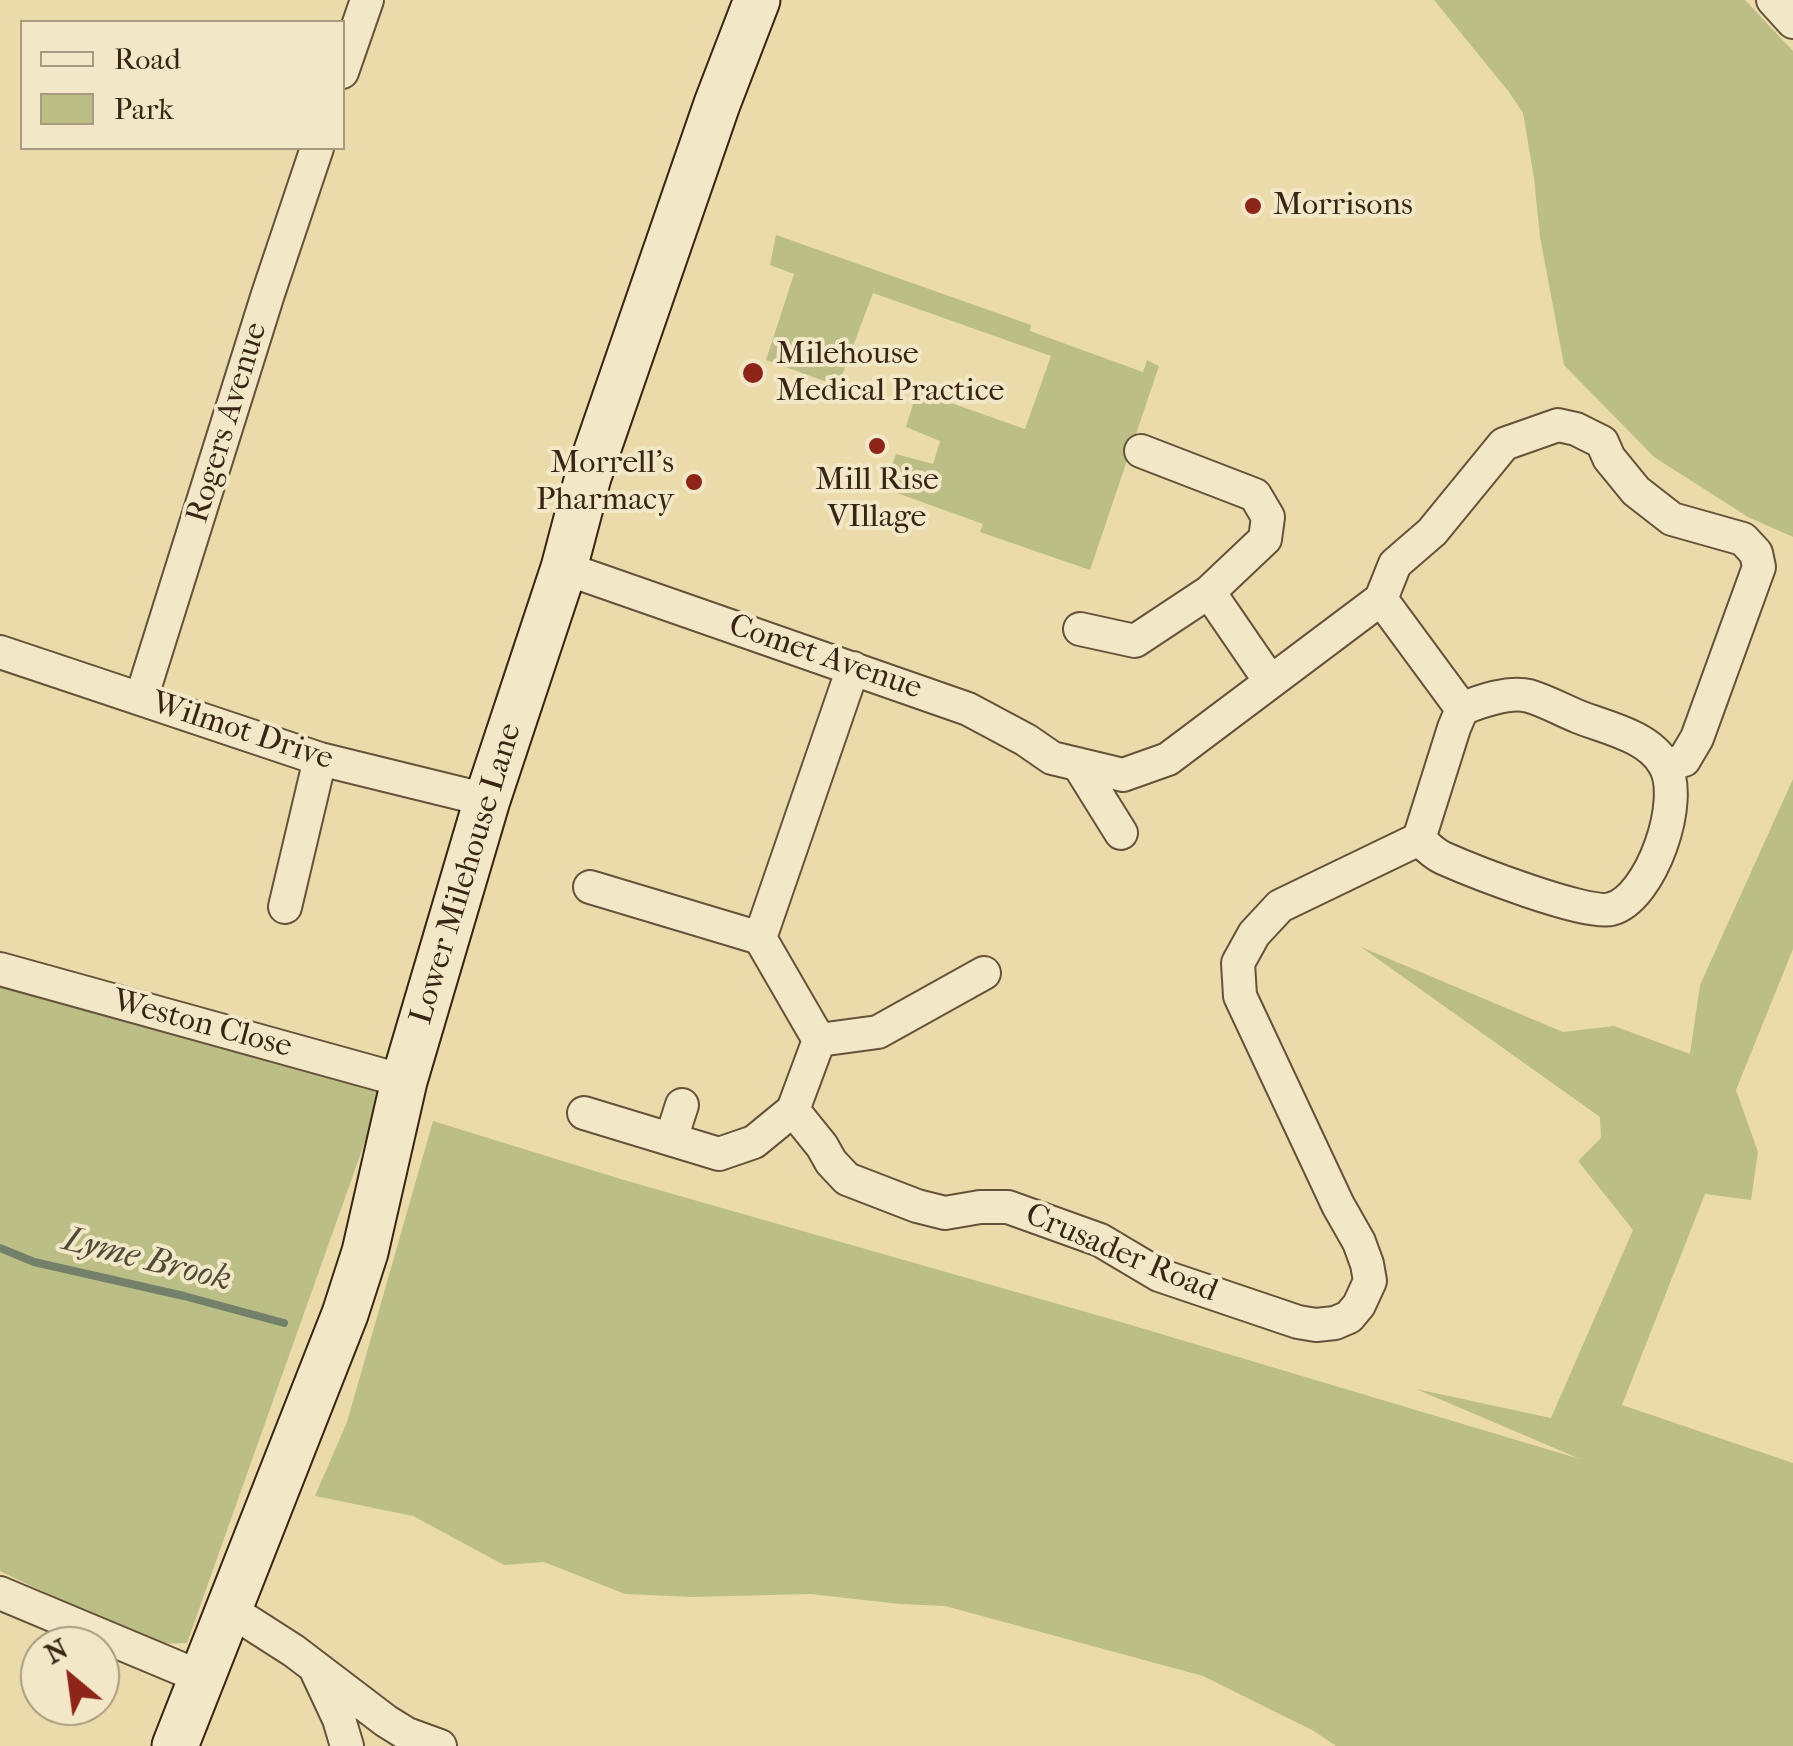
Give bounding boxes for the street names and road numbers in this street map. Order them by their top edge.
street label: Rogers Avenue [179,318,277,528]
street label: Comet Avenue [723,607,927,709]
street label: Wilmot Drive [146,685,338,779]
street label: Lower Milehouse Lane [403,719,531,1029]
street label: Weston Close [108,983,296,1067]
street label: Crusader Road [1019,1196,1223,1312]

